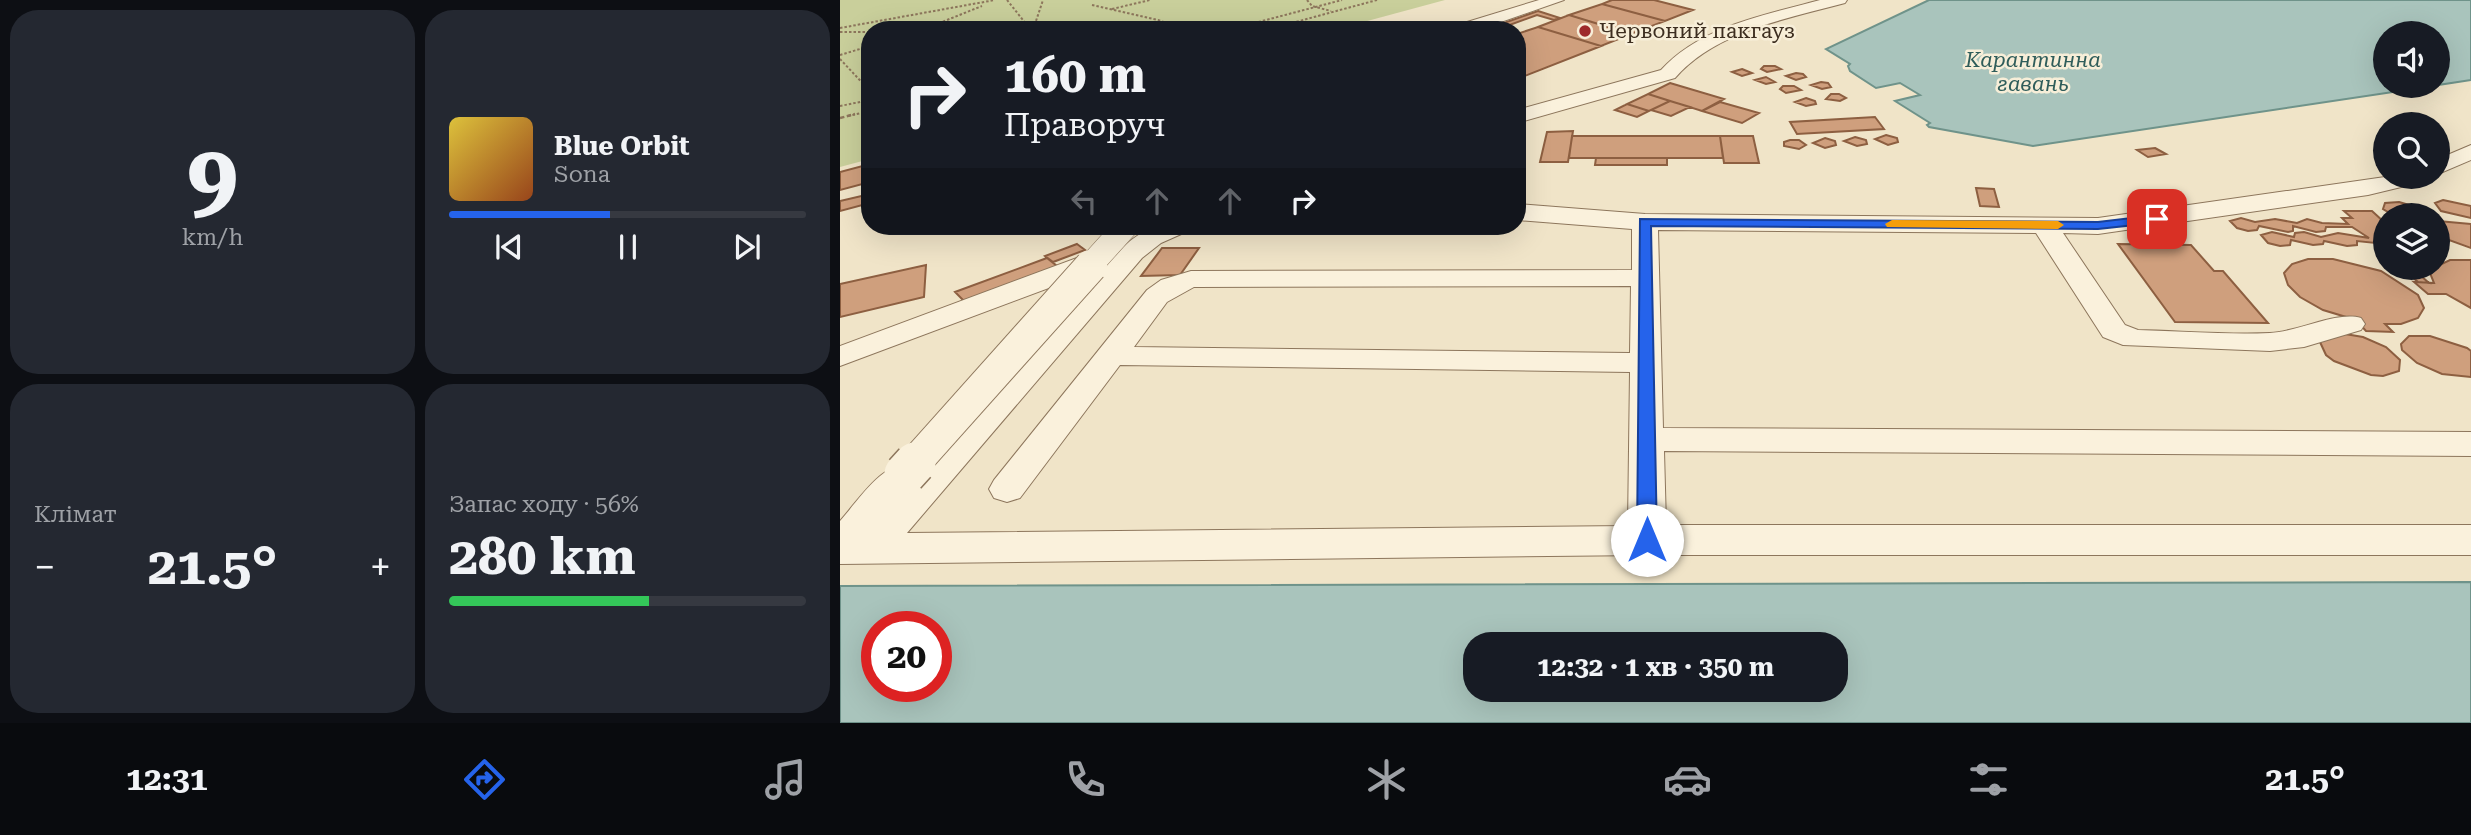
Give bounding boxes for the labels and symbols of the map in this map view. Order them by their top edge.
place label: Червоний пакгауз [1599,19,1795,43]
marker: Червоний пакгауз [1577,23,1593,39]
water label: Карантинна гавань [1964,48,2101,96]
pin [2127,189,2187,249]
position arrow [1610,503,1684,577]
speed limit sign: 20 [861,611,952,702]

